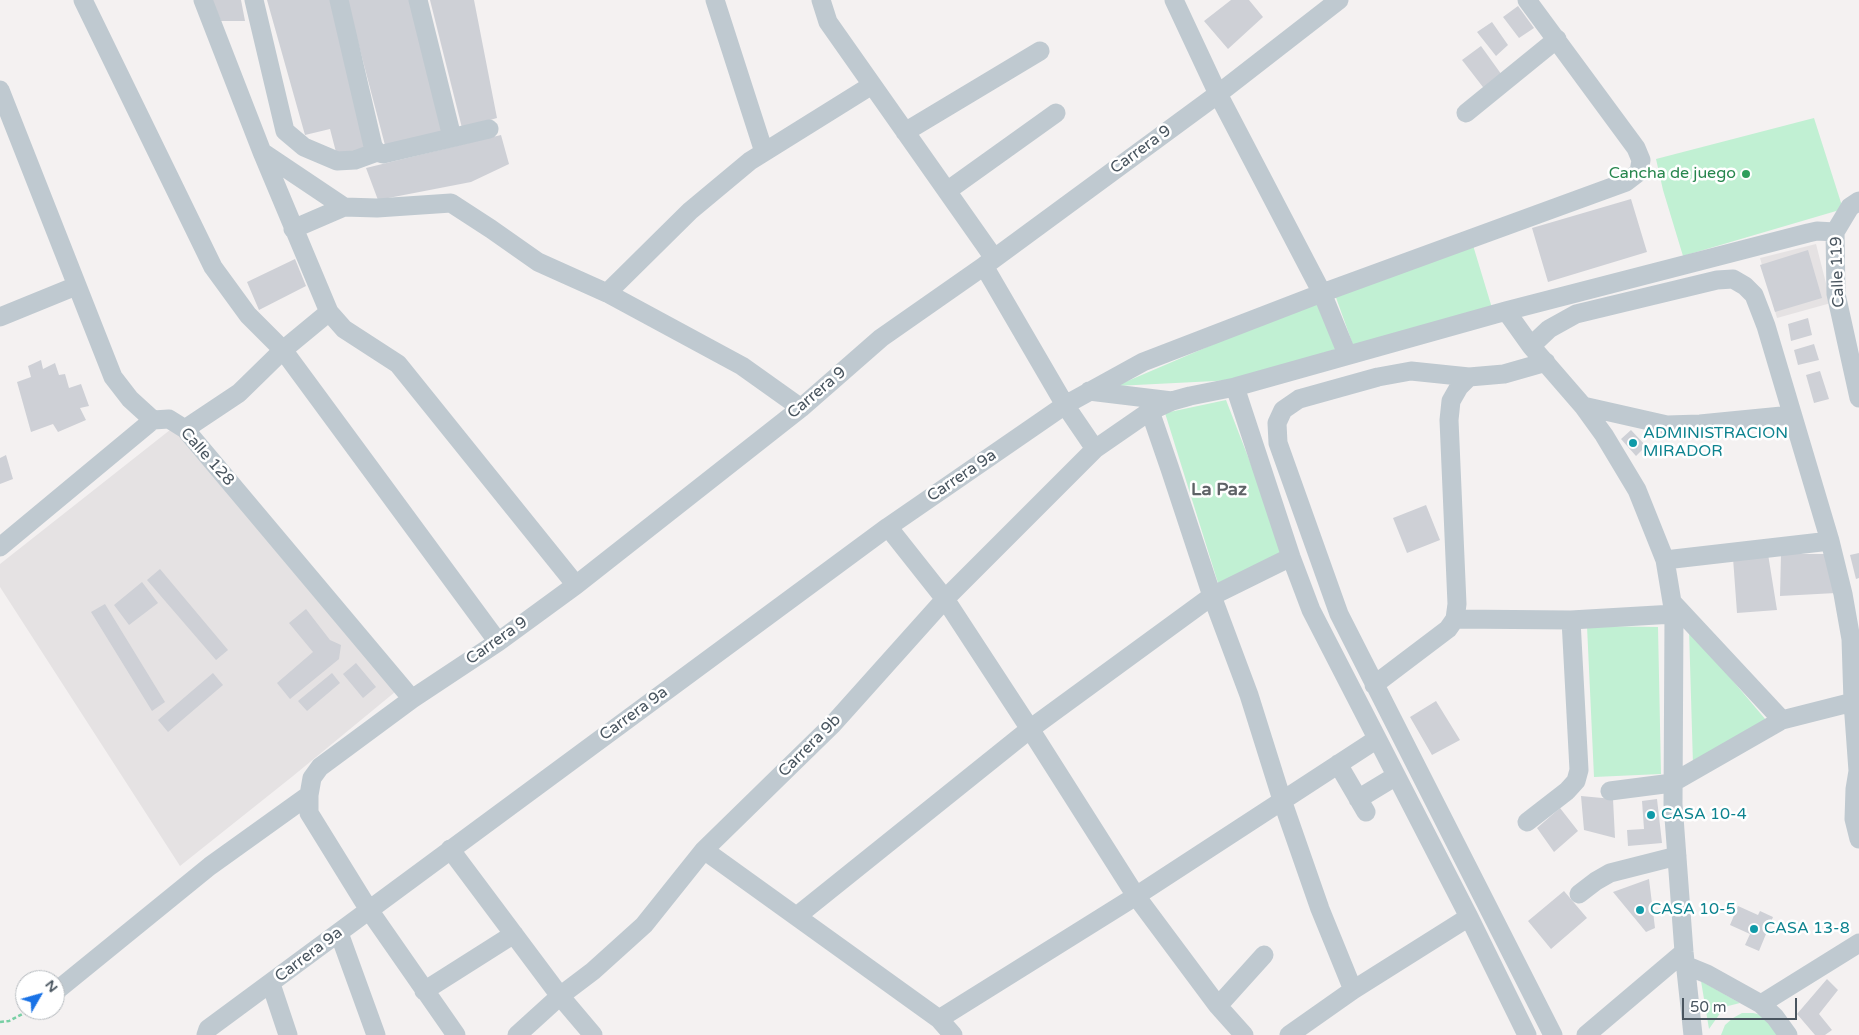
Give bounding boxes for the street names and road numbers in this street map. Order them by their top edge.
street label: Carrera 9 [1107,122,1175,178]
street label: Calle 119 [1827,236,1849,308]
street label: Carrera 9 [784,363,850,423]
street label: Calle 128 [176,424,238,490]
street label: Carrera 9a [924,446,1000,506]
street label: Carrera 9 [463,613,531,669]
street label: Carrera 9a [596,683,672,745]
street label: Carrera 9b [775,711,845,781]
street label: Carrera 9a [271,923,347,987]

